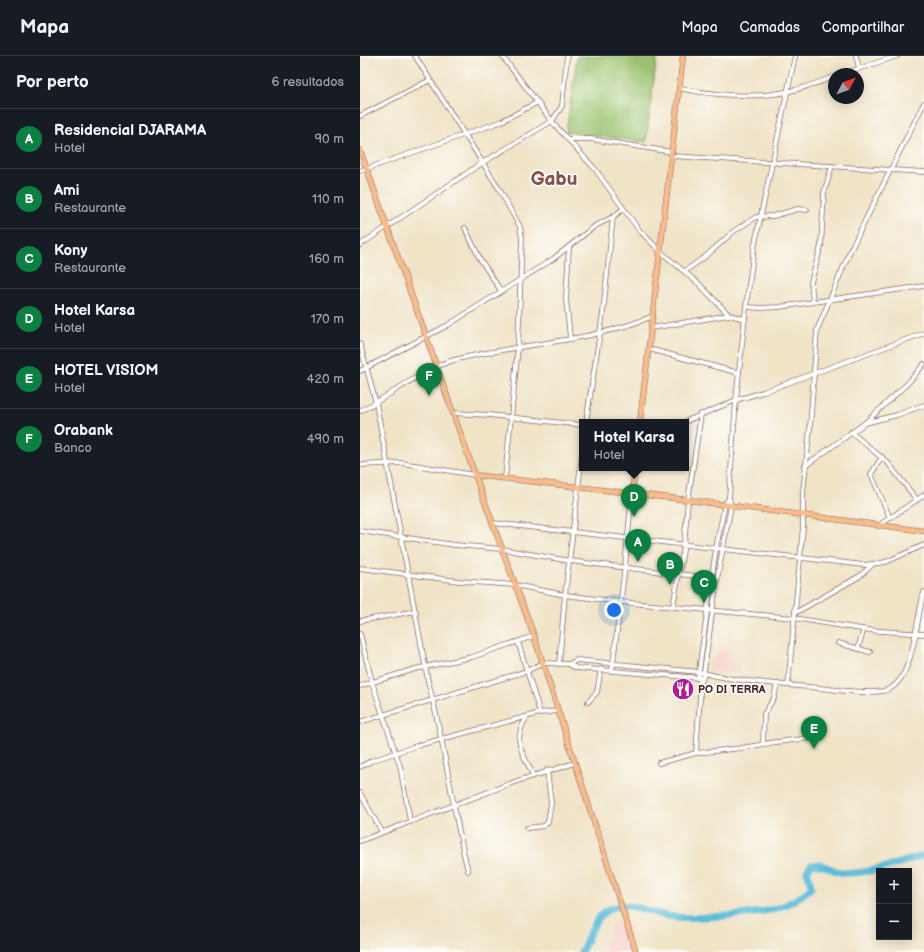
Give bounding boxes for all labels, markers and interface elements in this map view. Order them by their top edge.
text: Mapa [20,16,69,39]
text: Mapa [682,19,718,36]
text: Camadas [740,19,800,36]
text: Compartilhar [822,19,904,36]
north arrow [828,68,864,104]
text: Por perto [16,72,89,92]
text: 6 resultados [272,74,344,90]
text: Residencial DJARAMA [54,121,206,140]
text: A [25,131,33,147]
text: 90 m [315,131,344,147]
text: Hotel [54,140,85,156]
district label: Gabu [531,168,577,191]
text: Ami [54,181,79,200]
text: B [24,191,34,207]
text: 110 m [312,191,344,207]
text: Restaurante [54,200,126,216]
text: Kony [54,241,87,260]
text: C [24,251,34,267]
text: 160 m [309,251,344,267]
text: Restaurante [54,260,126,276]
text: Hotel Karsa [54,301,135,320]
text: D [24,311,34,327]
text: 170 m [311,311,344,327]
text: Hotel [54,320,85,336]
text: HOTEL VISIOM [54,361,158,380]
pin: F [416,363,442,396]
text: E [25,371,33,387]
text: 420 m [306,371,344,387]
text: Hotel [54,380,85,396]
popup [579,419,689,471]
text: Orabank [54,421,113,440]
text: Hotel Karsa [593,428,675,447]
text: F [25,431,33,447]
text: 490 m [307,431,344,447]
text: Banco [54,440,92,456]
text: Hotel [593,447,624,463]
pin: D [621,484,647,517]
pin: A [625,529,651,562]
pin: B [657,552,683,585]
pin: C [691,570,717,603]
your location [604,600,624,620]
restaurant icon: PO DI TERRA [670,676,696,702]
place label: PO DI TERRA [698,683,766,696]
pin: E [801,716,827,749]
map controls [876,868,912,940]
button: + [876,868,912,904]
button: − [876,904,912,940]

